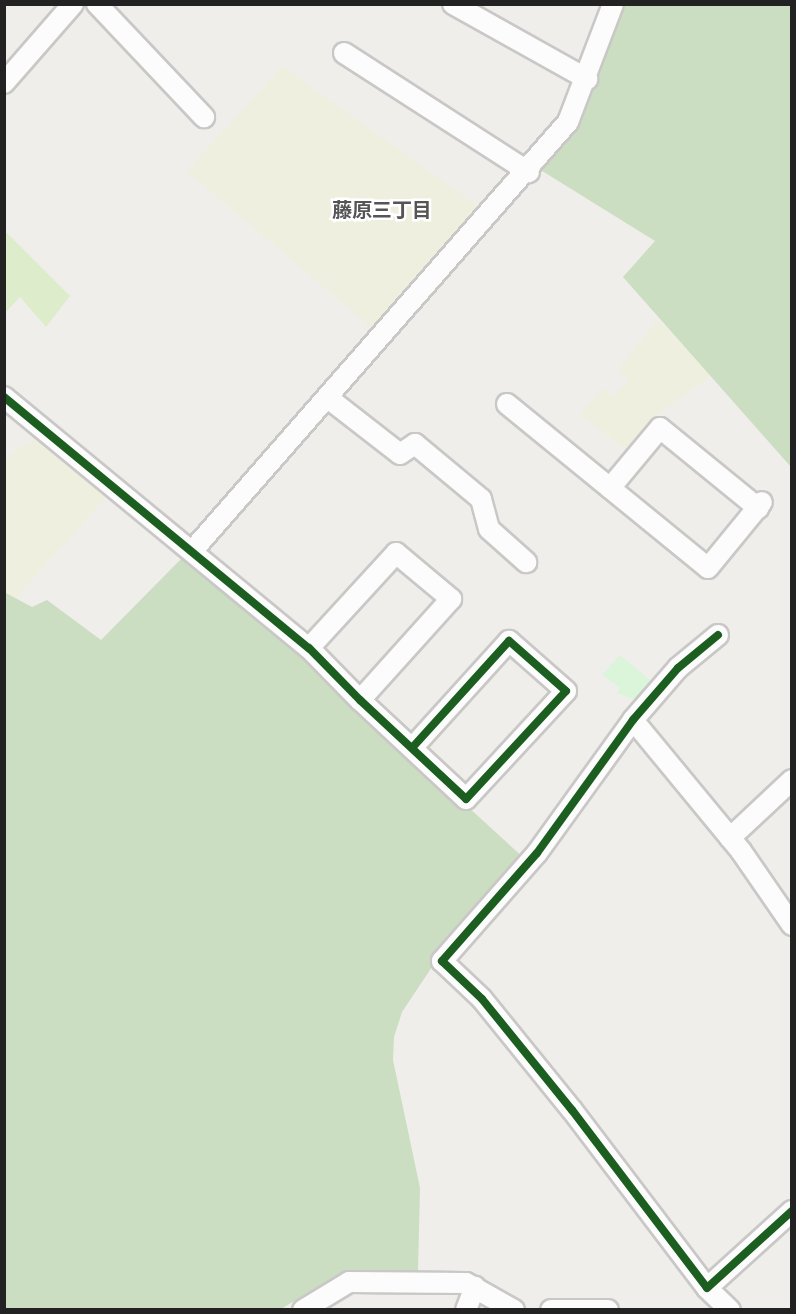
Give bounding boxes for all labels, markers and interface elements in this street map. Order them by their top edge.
district label: 藤原三丁目 [332,197,432,221]

